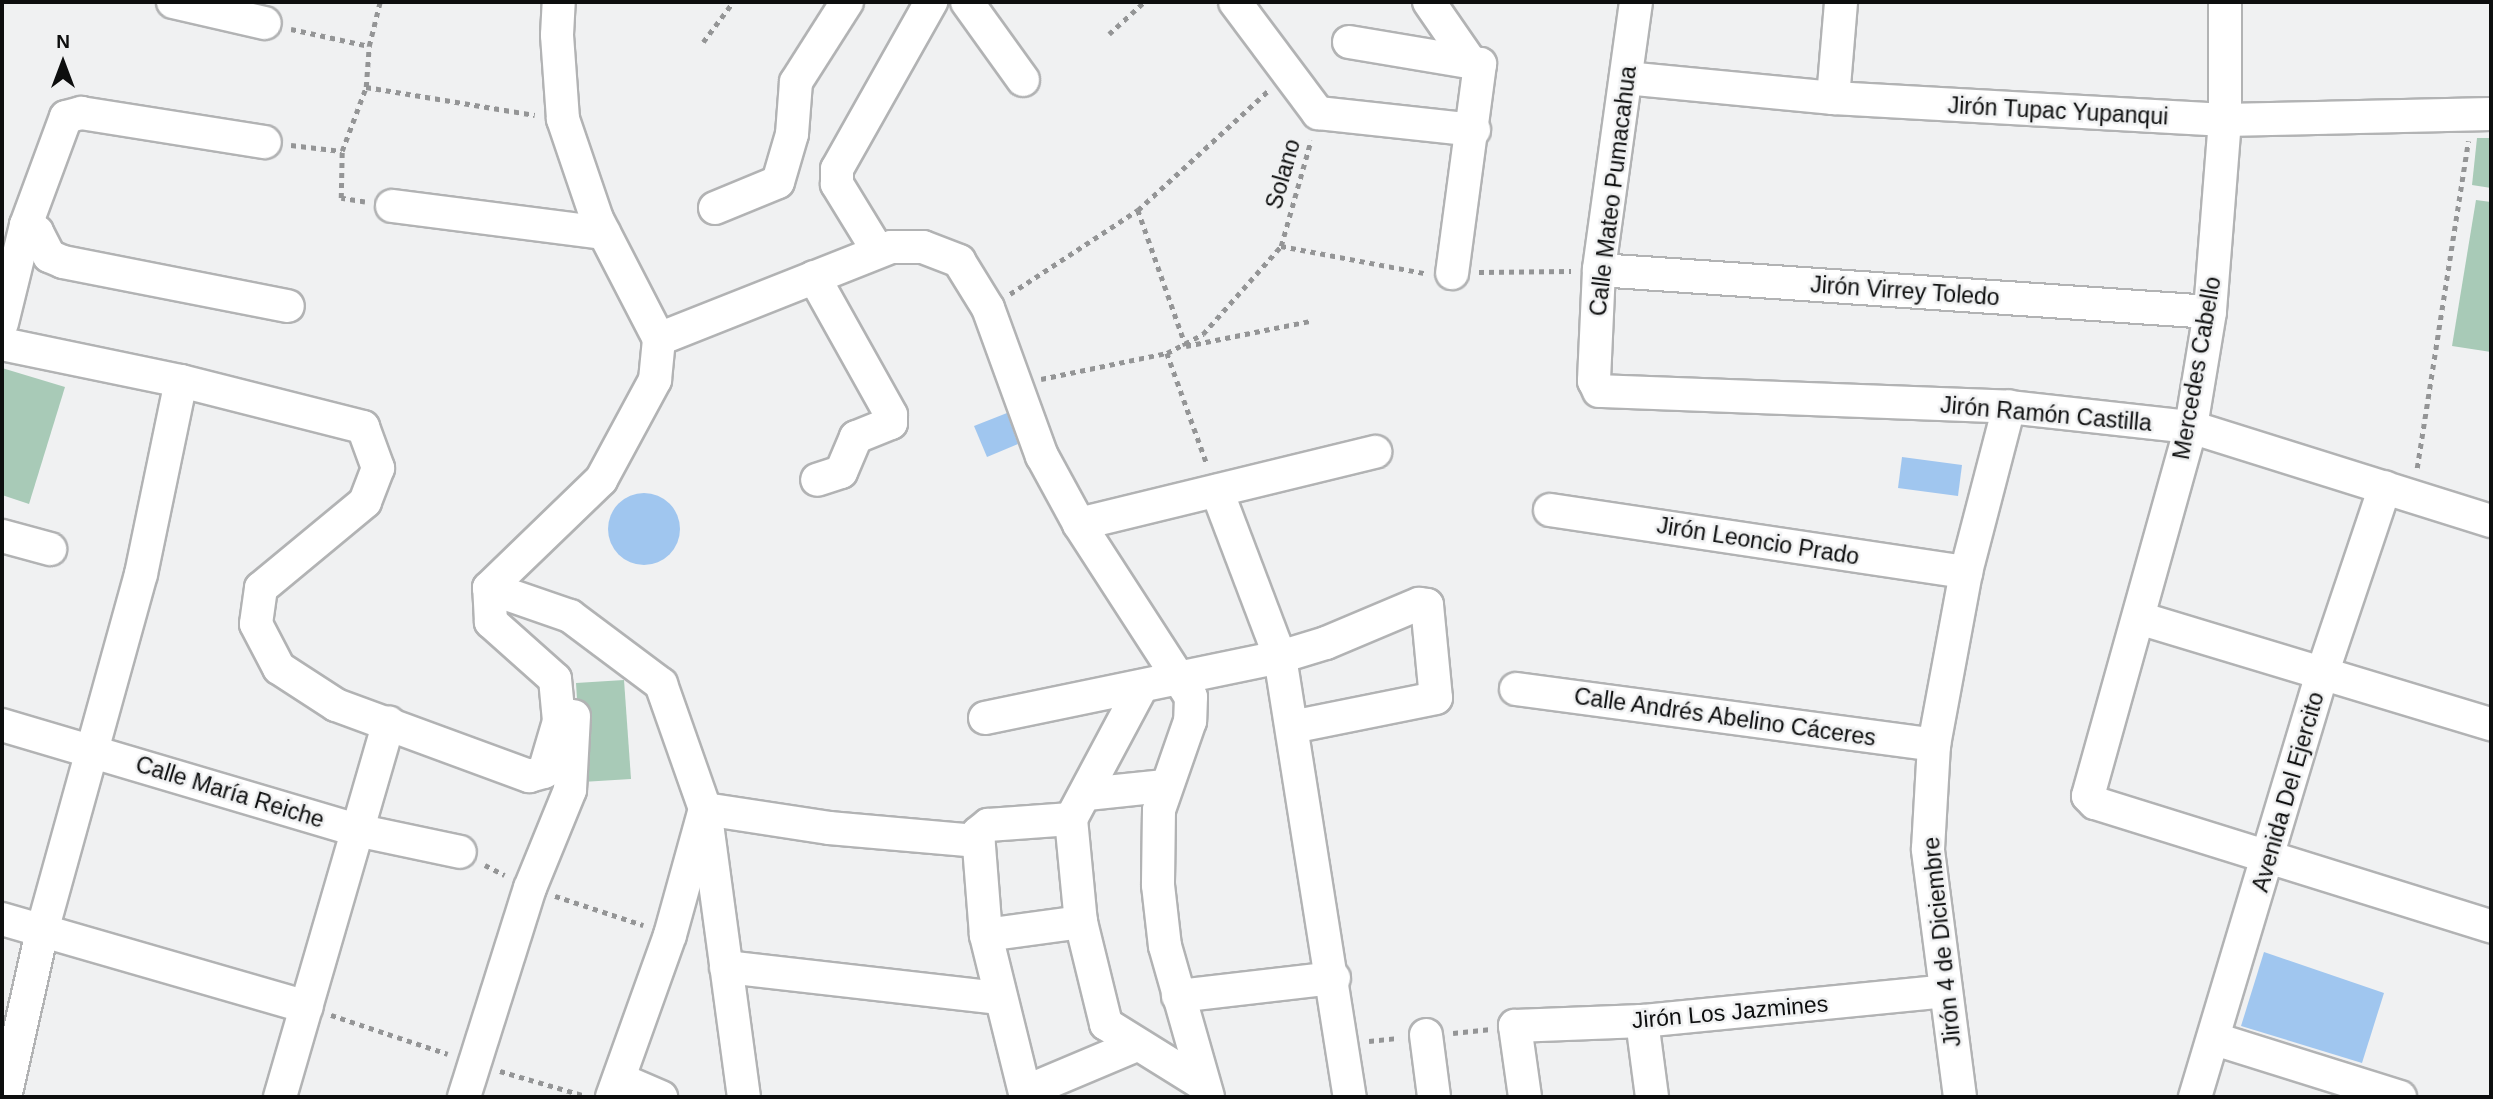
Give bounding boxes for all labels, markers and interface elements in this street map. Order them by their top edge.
north arrow [28,28,98,98]
text: N [56,31,70,52]
street label: Calle Mateo Pumacahua [1584,64,1642,318]
street label: Jirón Tupac Yupanqui [1947,91,2169,131]
street label: Solano [1260,136,1306,212]
street label: Jirón Virrey Toledo [1809,271,2001,311]
street label: Mercedes Cabello [2167,274,2227,462]
street label: Jirón Ramón Castilla [1939,391,2153,437]
street label: Jirón Leoncio Prado [1655,511,1861,571]
street label: Calle Andrés Abelino Cáceres [1571,682,1879,752]
street label: Avenida Del Ejercito [2246,689,2330,895]
street label: Calle María Reiche [132,750,328,834]
street label: Jirón 4 de Diciembre [1917,836,1967,1048]
street label: Jirón Los Jazmines [1631,990,1829,1034]

